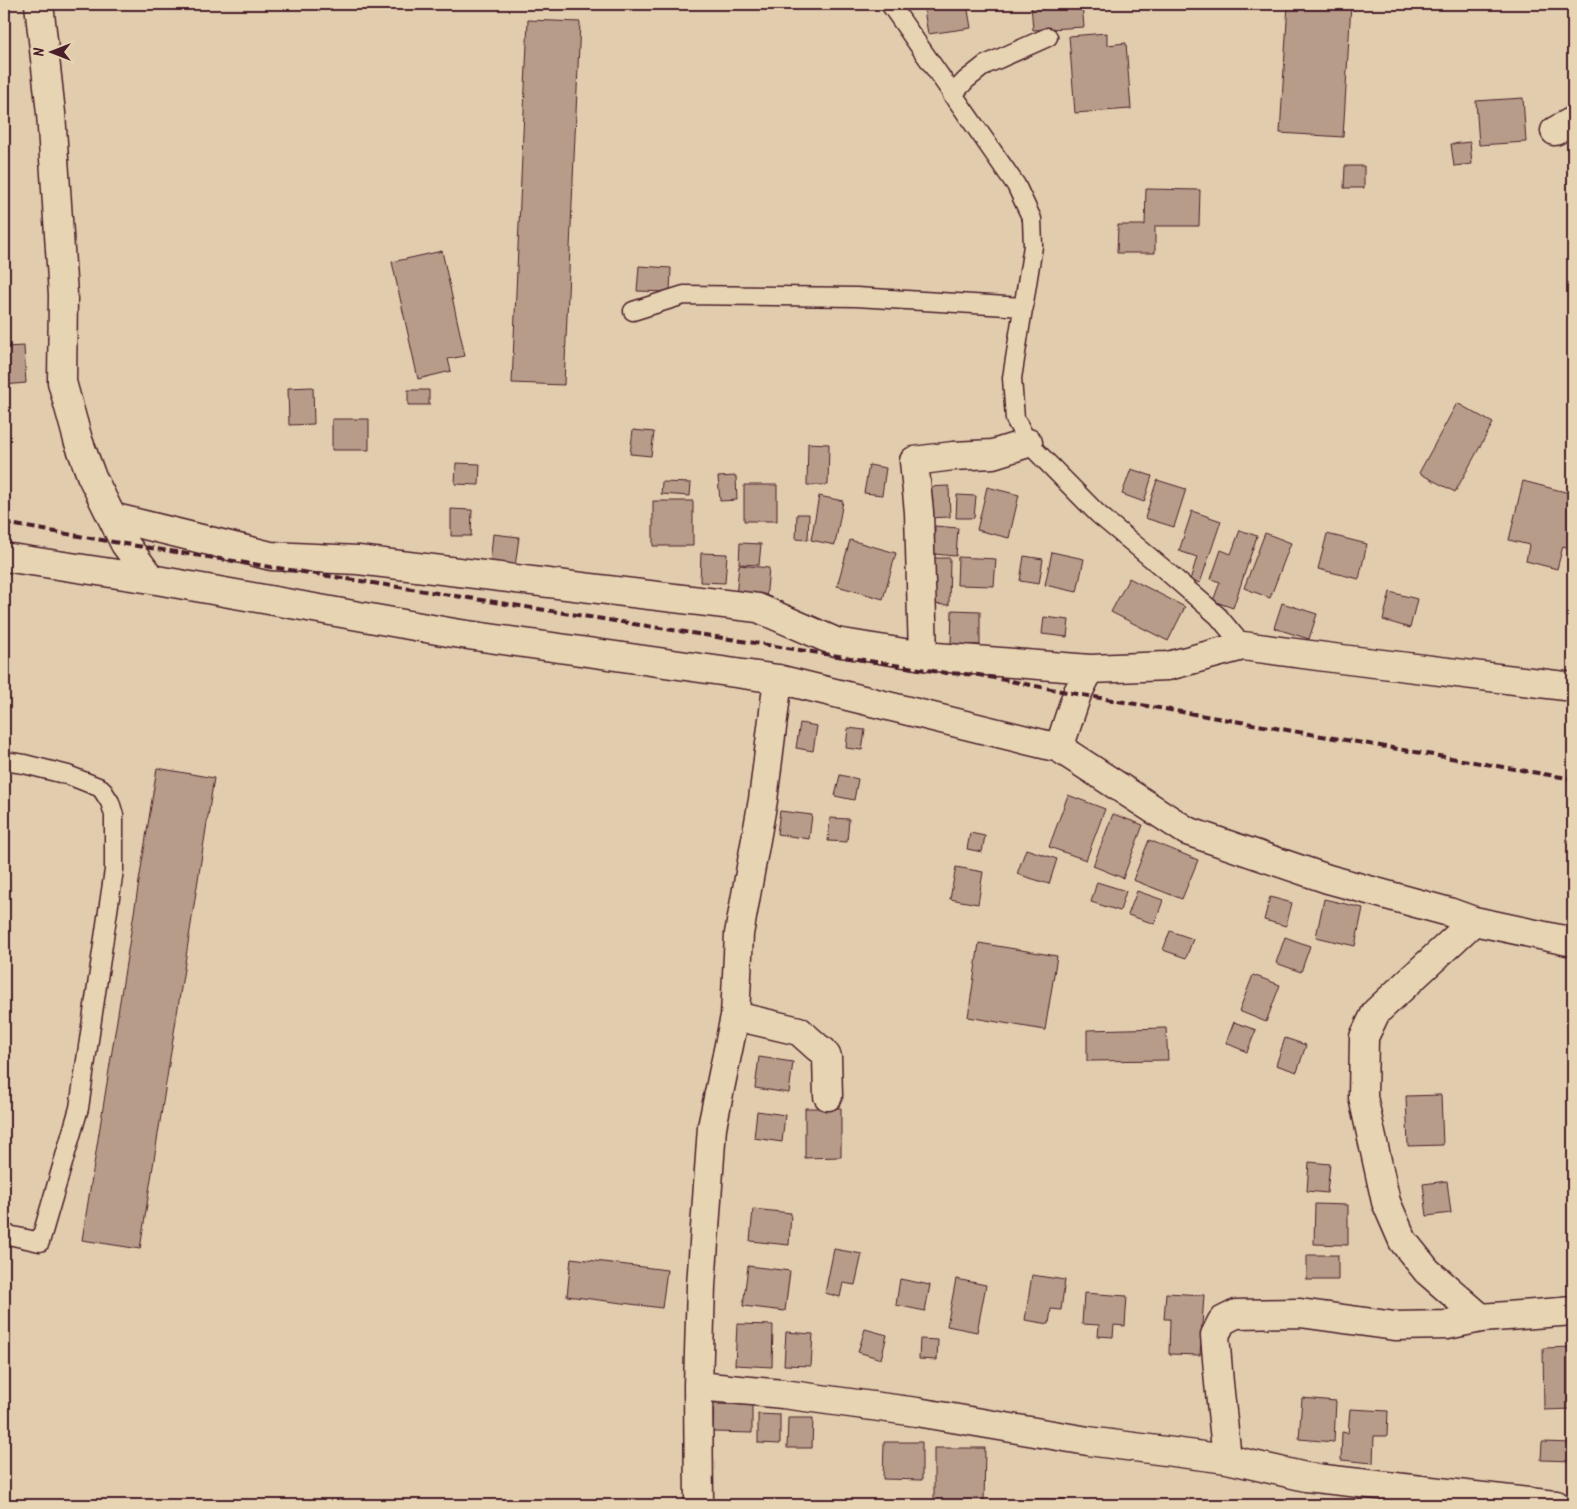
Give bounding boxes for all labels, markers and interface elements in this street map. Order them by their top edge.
north arrow [28,28,78,78]
text: N [29,47,51,56]

